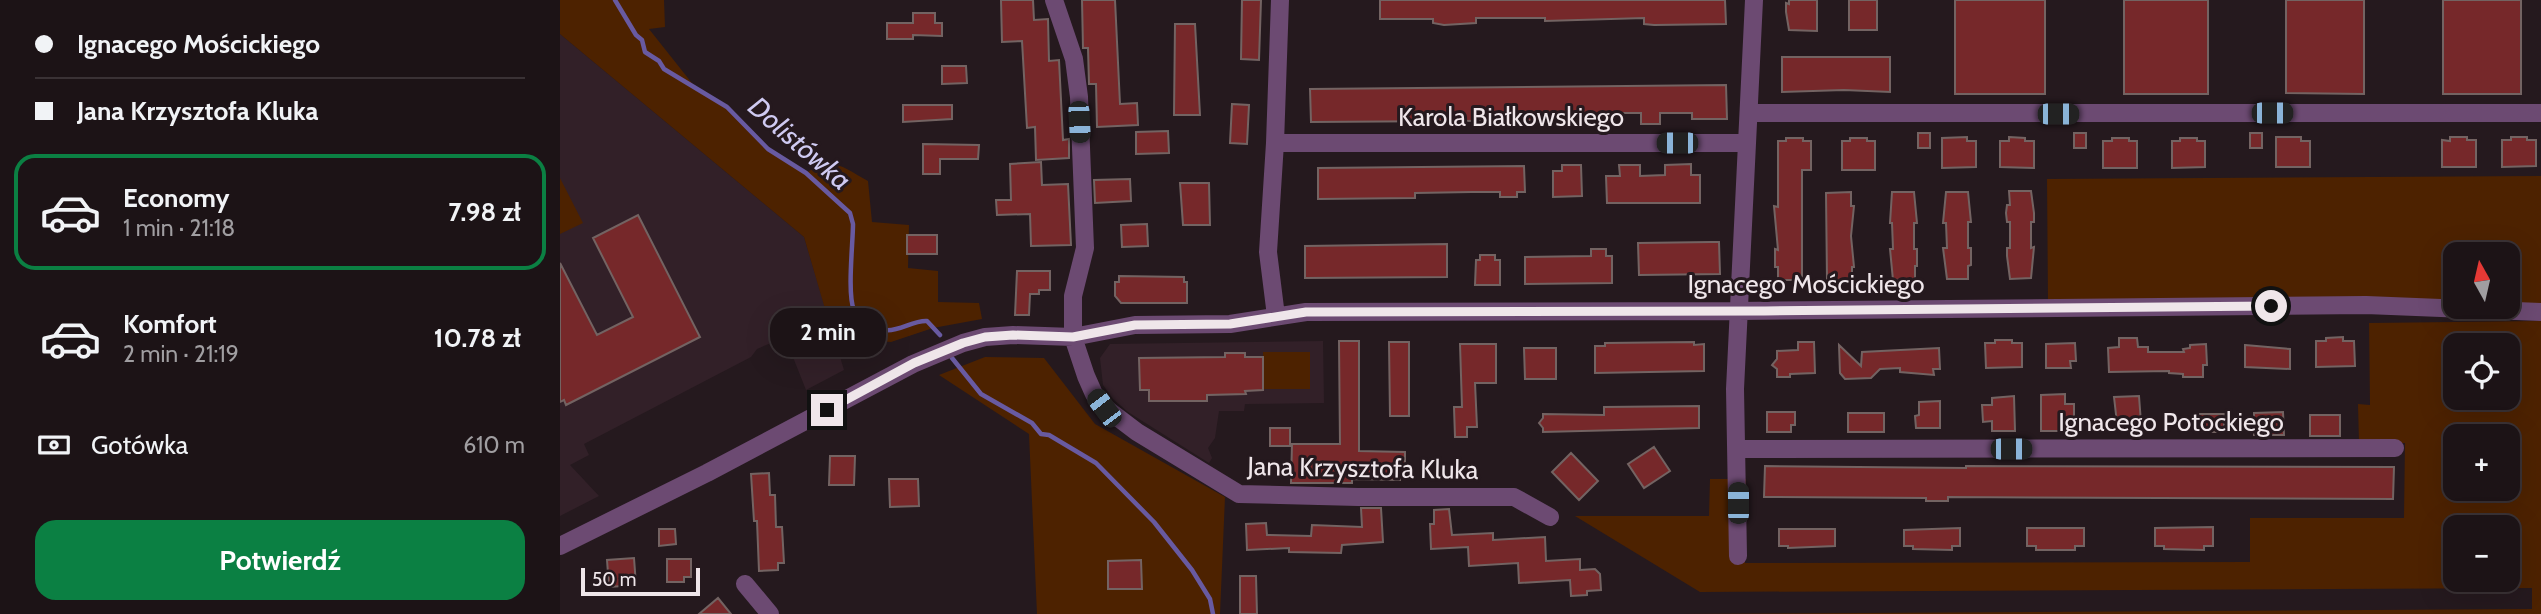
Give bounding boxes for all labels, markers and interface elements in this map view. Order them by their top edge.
text: Ignacego Mościckiego [77,28,320,60]
water label: Dolistówka [742,89,858,197]
text: Jana Krzysztofa Kluka [77,95,318,127]
car [1068,100,1091,144]
street label: Karola Białkowskiego [1398,101,1624,133]
car [2252,103,2294,124]
car [2038,104,2080,125]
car [1657,133,1699,154]
icon: car [39,181,102,244]
text: Economy [123,182,229,214]
text: 7.98 zł [448,196,521,228]
text: 1 min · 21:18 [123,214,235,242]
north arrow [2443,242,2520,318]
map controls [2443,242,2520,592]
street label: Ignacego Mościckiego [1688,268,1924,300]
route start [2255,290,2287,322]
icon: car [39,307,102,370]
text: Komfort [123,308,217,340]
callout: 2 min [769,308,885,358]
text: 2 min [800,318,856,346]
text: 10.78 zł [434,322,521,354]
button: locate [2443,333,2520,410]
text: 2 min · 21:19 [123,340,239,368]
car [1083,385,1126,431]
route end [811,394,843,426]
street label: Ignacego Potockiego [2058,406,2284,438]
button: + [2443,424,2520,501]
icon: cash [35,426,73,464]
text: Gotówka [91,429,188,461]
text: 610 m [463,431,525,459]
car [1991,439,2033,460]
street label: Jana Krzysztofa Kluka [1246,450,1479,486]
car [1728,482,1749,524]
button: − [2443,515,2520,592]
button: Potwierdź [35,520,525,600]
scale bar [581,565,700,597]
text: 50 m [592,568,636,591]

